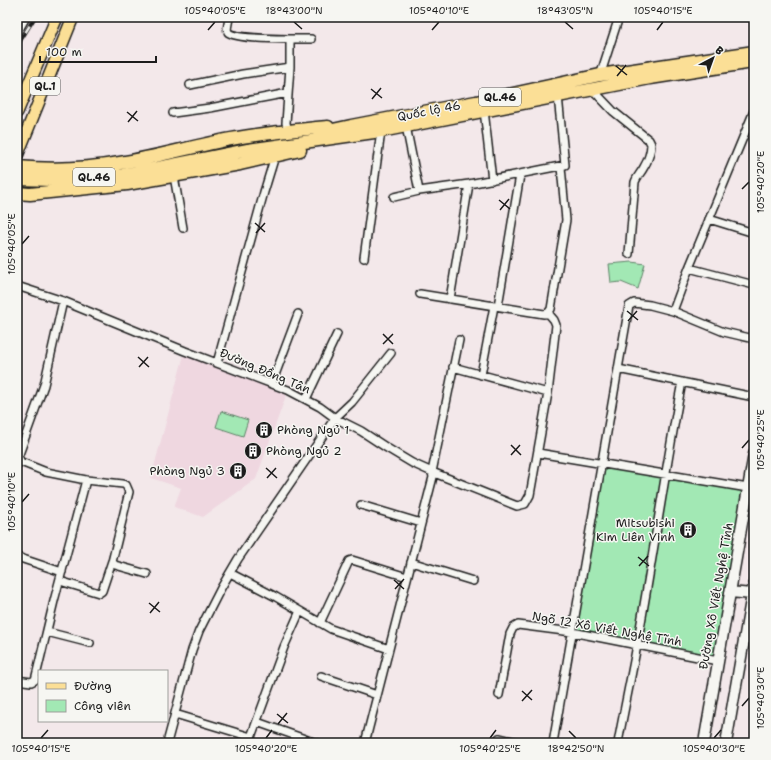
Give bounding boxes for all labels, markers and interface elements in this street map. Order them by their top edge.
text: 105°40'05"E [184,4,246,17]
text: 18°43'00"N [265,4,323,17]
text: 105°40'10"E [409,4,469,17]
text: 18°43'05"N [537,4,593,17]
text: 105°40'15"E [634,4,692,17]
scale bar [40,38,156,64]
north arrow [693,38,733,78]
text: B [712,43,727,59]
text: 100 m [46,44,82,60]
road number: QL.1 [30,77,60,95]
road number: QL.46 [479,88,521,106]
street label: Quốc lộ 46 [396,97,462,125]
text: 105°40'20"E [754,151,767,213]
road number: QL.46 [73,168,115,186]
text: 105°40'05"E [5,213,18,275]
street label: Đường Đồng Tân [217,345,313,397]
text: 105°40'25"E [754,409,767,471]
building icon: Phòng Ngủ 1 [254,420,274,440]
place label: Phòng Ngủ 1 [277,422,349,438]
building icon: Phòng Ngủ 2 [243,441,263,461]
place label: Phòng Ngủ 2 [266,443,342,459]
building icon: Phòng Ngủ 3 [228,461,248,481]
place label: Phòng Ngủ 3 [149,463,225,479]
text: 105°40'10"E [5,472,18,532]
place label: Mitsubishi Kim Liên Vinh [596,515,675,545]
building icon: Mitsubishi Kim Liên Vinh [678,520,698,540]
street label: Đường Xô Viết Nghệ Tĩnh [695,521,737,671]
street label: Ngõ 12 Xô Viết Nghệ Tĩnh [531,608,683,650]
text: 105°40'30"E [754,667,767,729]
legend [38,670,168,722]
text: Đường [74,678,112,694]
text: Công viên [74,698,131,714]
text: 105°40'15"E [12,742,70,755]
text: 105°40'20"E [235,742,297,755]
text: 105°40'25"E [459,742,521,755]
text: 18°42'50"N [548,742,604,755]
text: 105°40'30"E [683,742,745,755]

